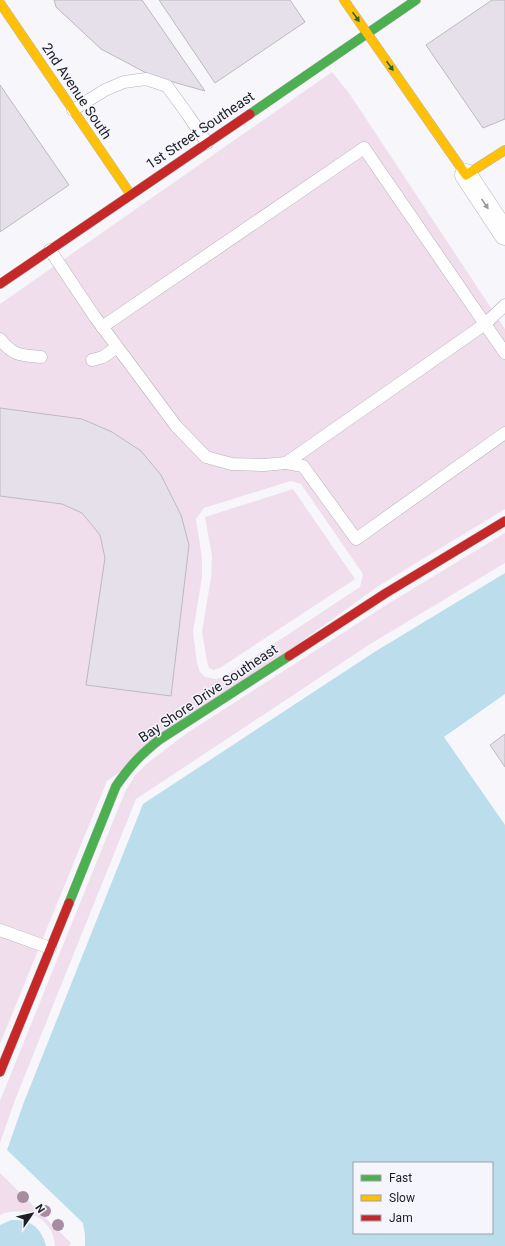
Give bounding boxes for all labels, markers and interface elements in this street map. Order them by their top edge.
one-way arrow [352,12,360,22]
street label: 2nd Avenue South [39,40,115,142]
one-way arrow [386,60,394,71]
street label: 1st Street Southeast [143,88,257,172]
one-way arrow [481,199,489,209]
street label: Bay Shore Drive Southeast [136,640,281,745]
legend [353,1162,493,1234]
text: Fast [389,1171,412,1185]
text: Slow [389,1191,415,1205]
north arrow [12,1194,52,1234]
text: N [32,1202,48,1216]
text: Jam [389,1211,413,1225]

